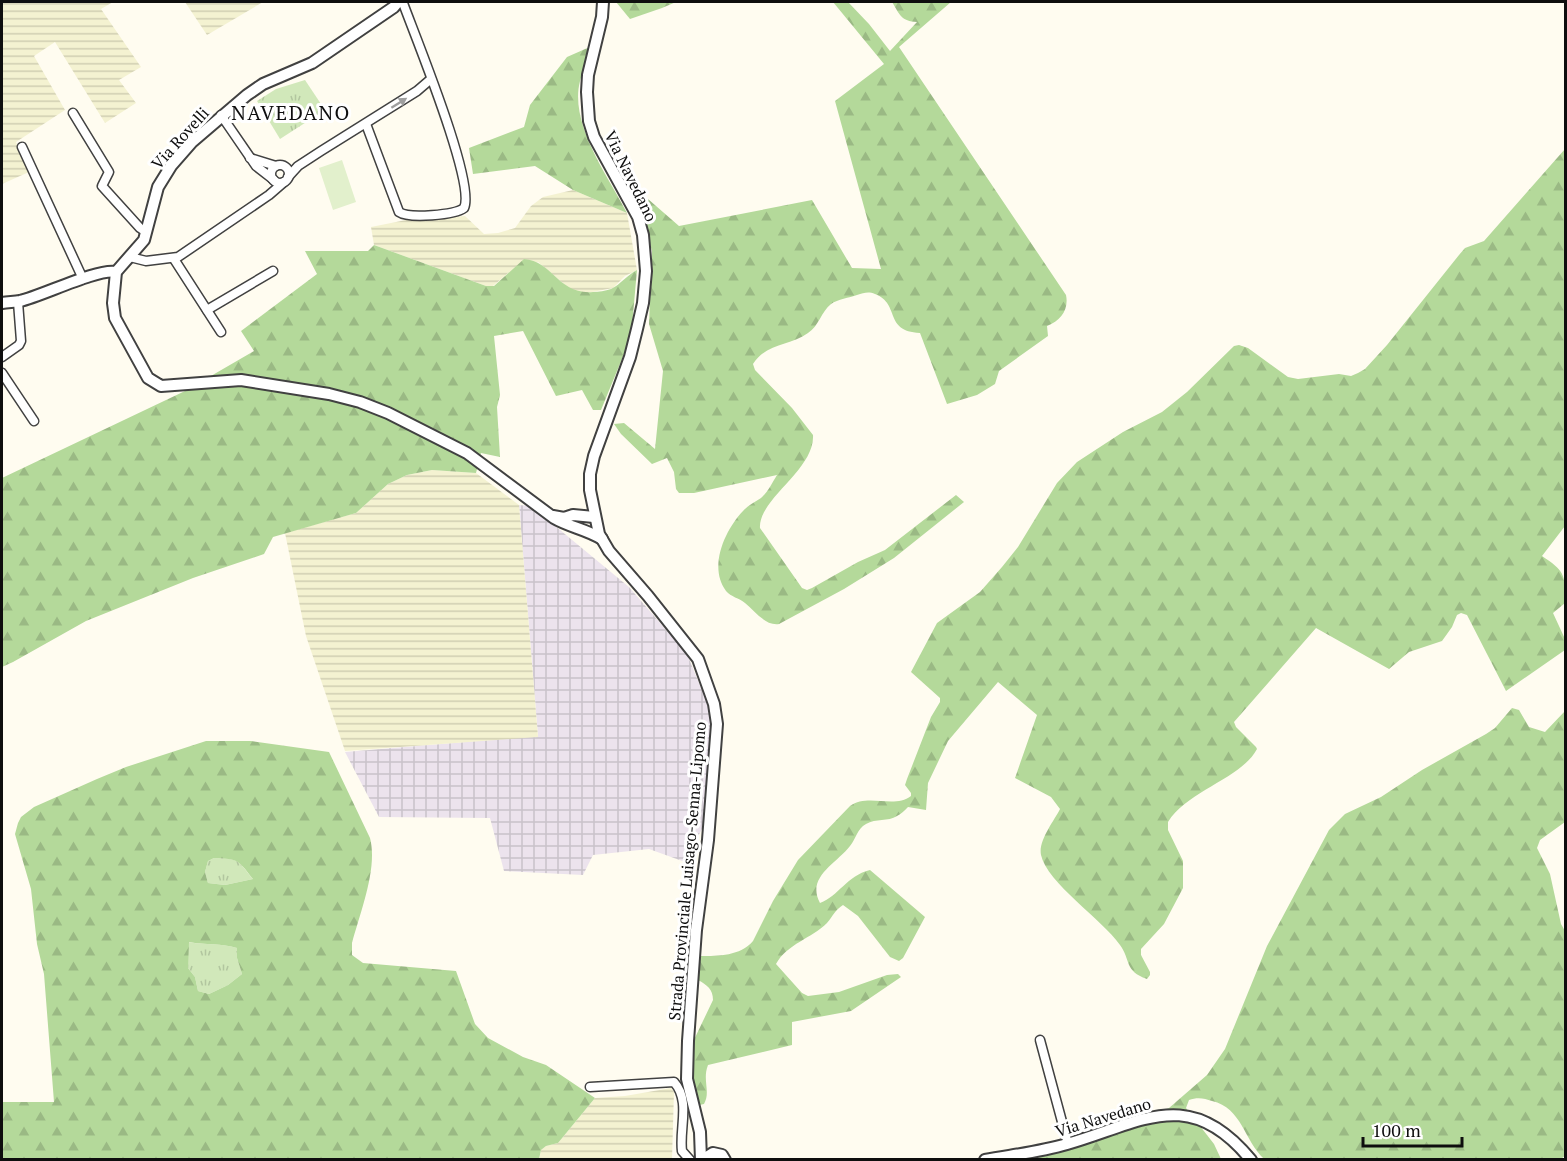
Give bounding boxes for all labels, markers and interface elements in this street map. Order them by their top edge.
one-way arrow [391,97,407,108]
district label: NAVEDANO [231,99,351,126]
street label: Via Rovelli [146,102,214,174]
street label: Via Navedano [599,127,663,225]
street label: Strada Provinciale Luisago-Senna-Lipomo [663,721,711,1021]
street label: Via Navedano [1053,1092,1154,1142]
scale bar [1363,1110,1462,1148]
text: 100 m [1372,1118,1421,1142]

